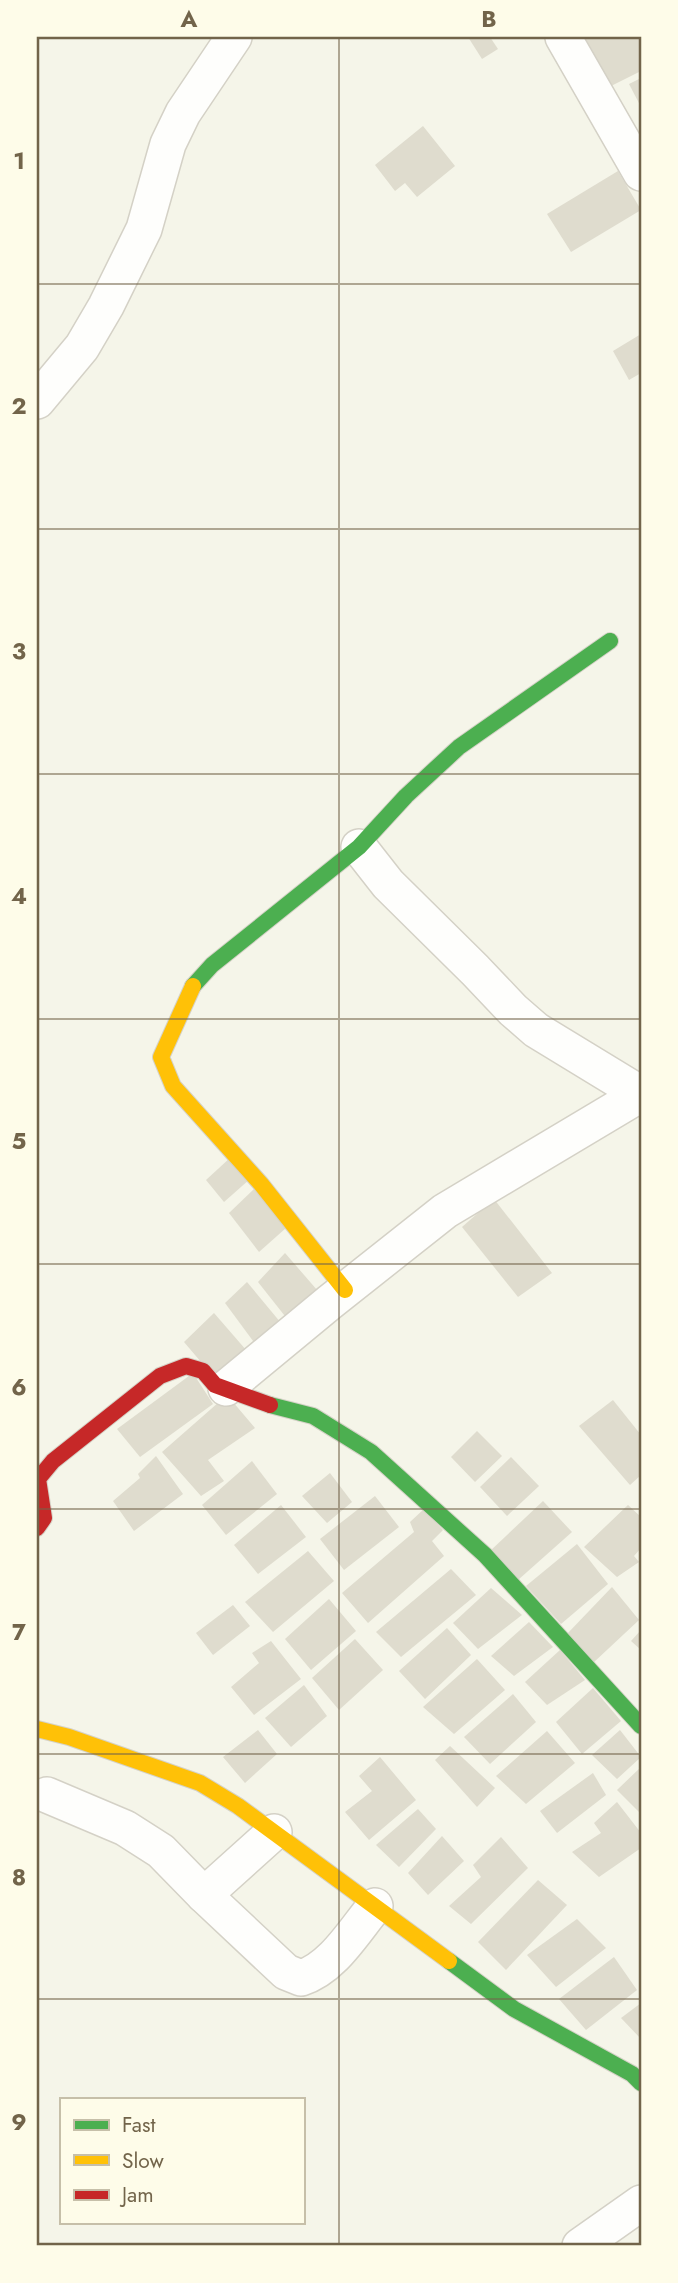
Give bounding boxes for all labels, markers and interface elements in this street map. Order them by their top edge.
text: A [180,2,198,36]
text: B [481,2,497,36]
text: 1 [13,144,25,178]
text: 2 [11,389,27,423]
text: 3 [12,634,26,668]
text: 4 [11,879,27,913]
text: 5 [12,1124,26,1158]
text: 6 [11,1370,27,1404]
text: 7 [12,1615,26,1649]
text: 8 [12,1860,26,1894]
legend [60,2098,304,2224]
text: 9 [11,2105,27,2139]
text: Fast [122,2110,155,2140]
text: Slow [122,2146,164,2176]
text: Jam [119,2180,154,2210]

